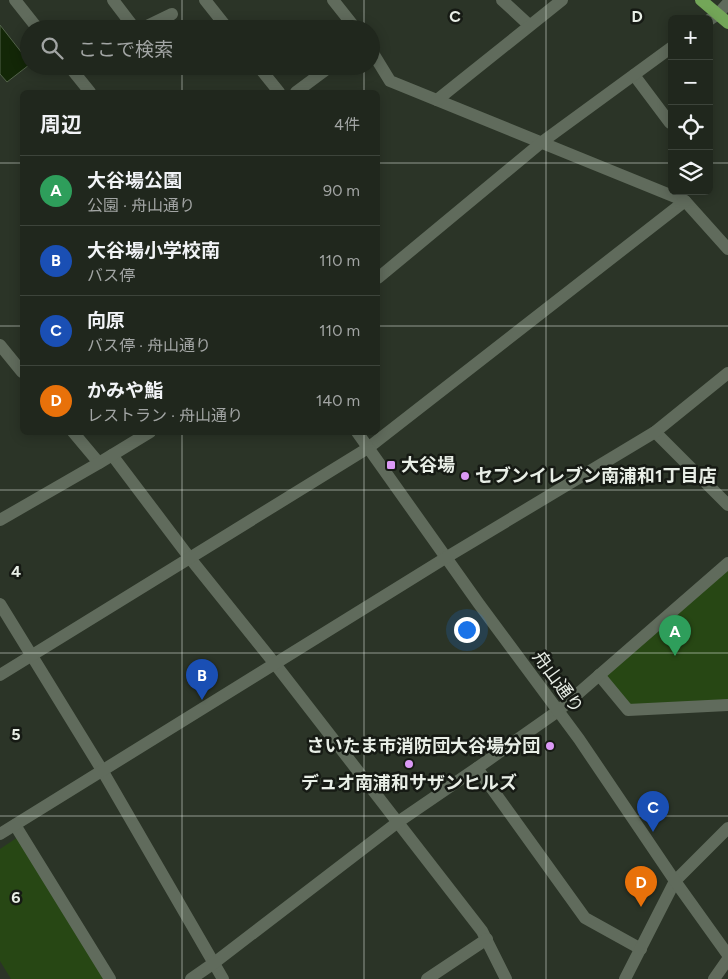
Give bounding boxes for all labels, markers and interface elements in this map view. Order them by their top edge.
text: C [449,7,461,26]
text: D [631,7,643,26]
map controls [668,15,713,195]
button: + [668,15,713,60]
search box [20,20,380,75]
icon: search [38,34,66,62]
text: ここで検索 [78,38,173,61]
button: − [668,60,713,105]
button: locate [668,105,713,150]
text: 周辺 [40,112,82,137]
text: 4件 [334,115,360,134]
button: layers [668,150,713,195]
text: 大谷場公園 [87,169,182,192]
text: A [50,181,62,200]
text: 90 m [323,181,360,200]
text: 公園 · 舟山通り [87,196,195,215]
text: 大谷場小学校南 [87,239,220,262]
text: B [51,251,61,270]
text: 110 m [319,251,360,270]
text: バス停 [87,266,135,285]
text: 向原 [87,309,125,332]
text: C [50,321,62,340]
text: 110 m [319,321,360,340]
text: バス停 · 舟山通り [87,336,211,355]
text: かみや鮨 [87,379,163,402]
text: D [50,391,62,410]
text: 140 m [316,391,360,410]
text: レストラン · 舟山通り [87,406,243,425]
place label: 大谷場 [401,454,455,476]
marker: 大谷場 [385,459,397,471]
place label: セブンイレブン南浦和1丁目店 [475,465,717,487]
marker: セブンイレブン南浦和1丁目店 [459,470,471,482]
text: 4 [11,562,21,581]
pin: A [659,615,691,656]
your location [454,617,480,643]
street label: 舟山通り [528,646,588,718]
pin: B [186,659,218,700]
text: 5 [11,725,21,744]
place label: さいたま市消防団大谷場分団 [307,735,540,757]
marker: さいたま市消防団大谷場分団 [544,740,556,752]
marker: デュオ南浦和サザンヒルズ [403,758,415,770]
place label: デュオ南浦和サザンヒルズ [301,772,517,794]
pin: C [637,791,669,832]
pin: D [625,866,657,907]
text: 6 [11,888,21,907]

